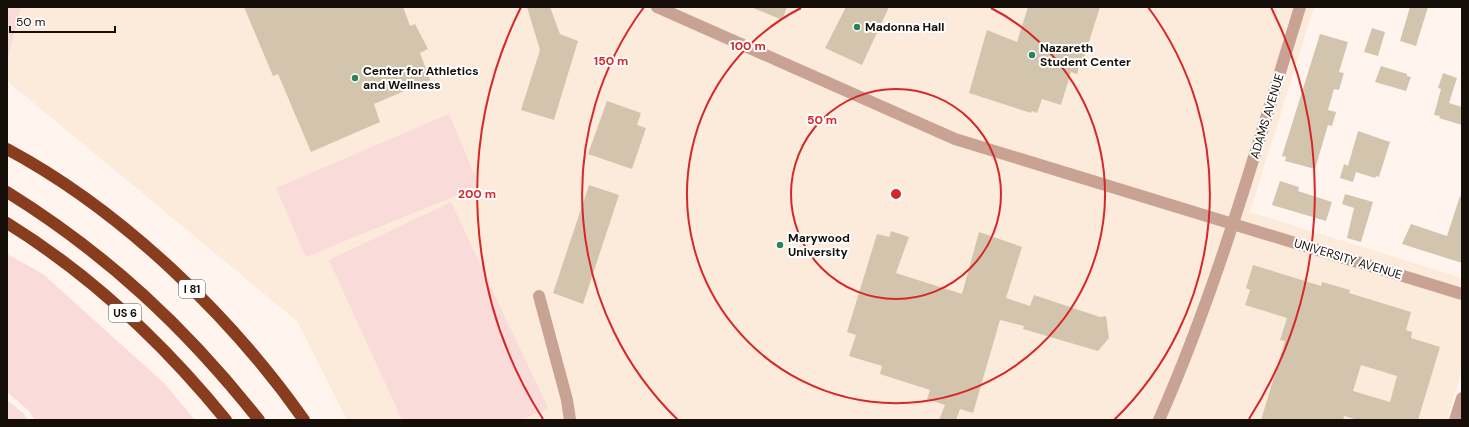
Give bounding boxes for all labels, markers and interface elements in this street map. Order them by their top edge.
scale bar [10,8,115,34]
text: 50 m [16,14,45,30]
place label: Madonna Hall [865,19,945,35]
marker: Madonna Hall [852,22,862,32]
text: 100 m [730,38,766,54]
place label: Nazareth Student Center [1040,40,1131,70]
marker: Nazareth Student Center [1027,50,1037,60]
text: 150 m [594,53,628,69]
place label: Center for Athletics and Wellness [363,63,479,93]
street label: ADAMS AVENUE [1246,71,1288,161]
marker: Center for Athletics and Wellness [350,73,360,83]
text: 50 m [807,112,837,128]
text: 200 m [458,186,496,202]
centre of rings [889,187,903,201]
place label: Marywood University [788,230,850,260]
street label: UNIVERSITY AVENUE [1292,235,1404,283]
marker: Marywood University [775,240,785,250]
road number: I 81 [179,280,205,298]
road number: US 6 [109,304,141,322]

